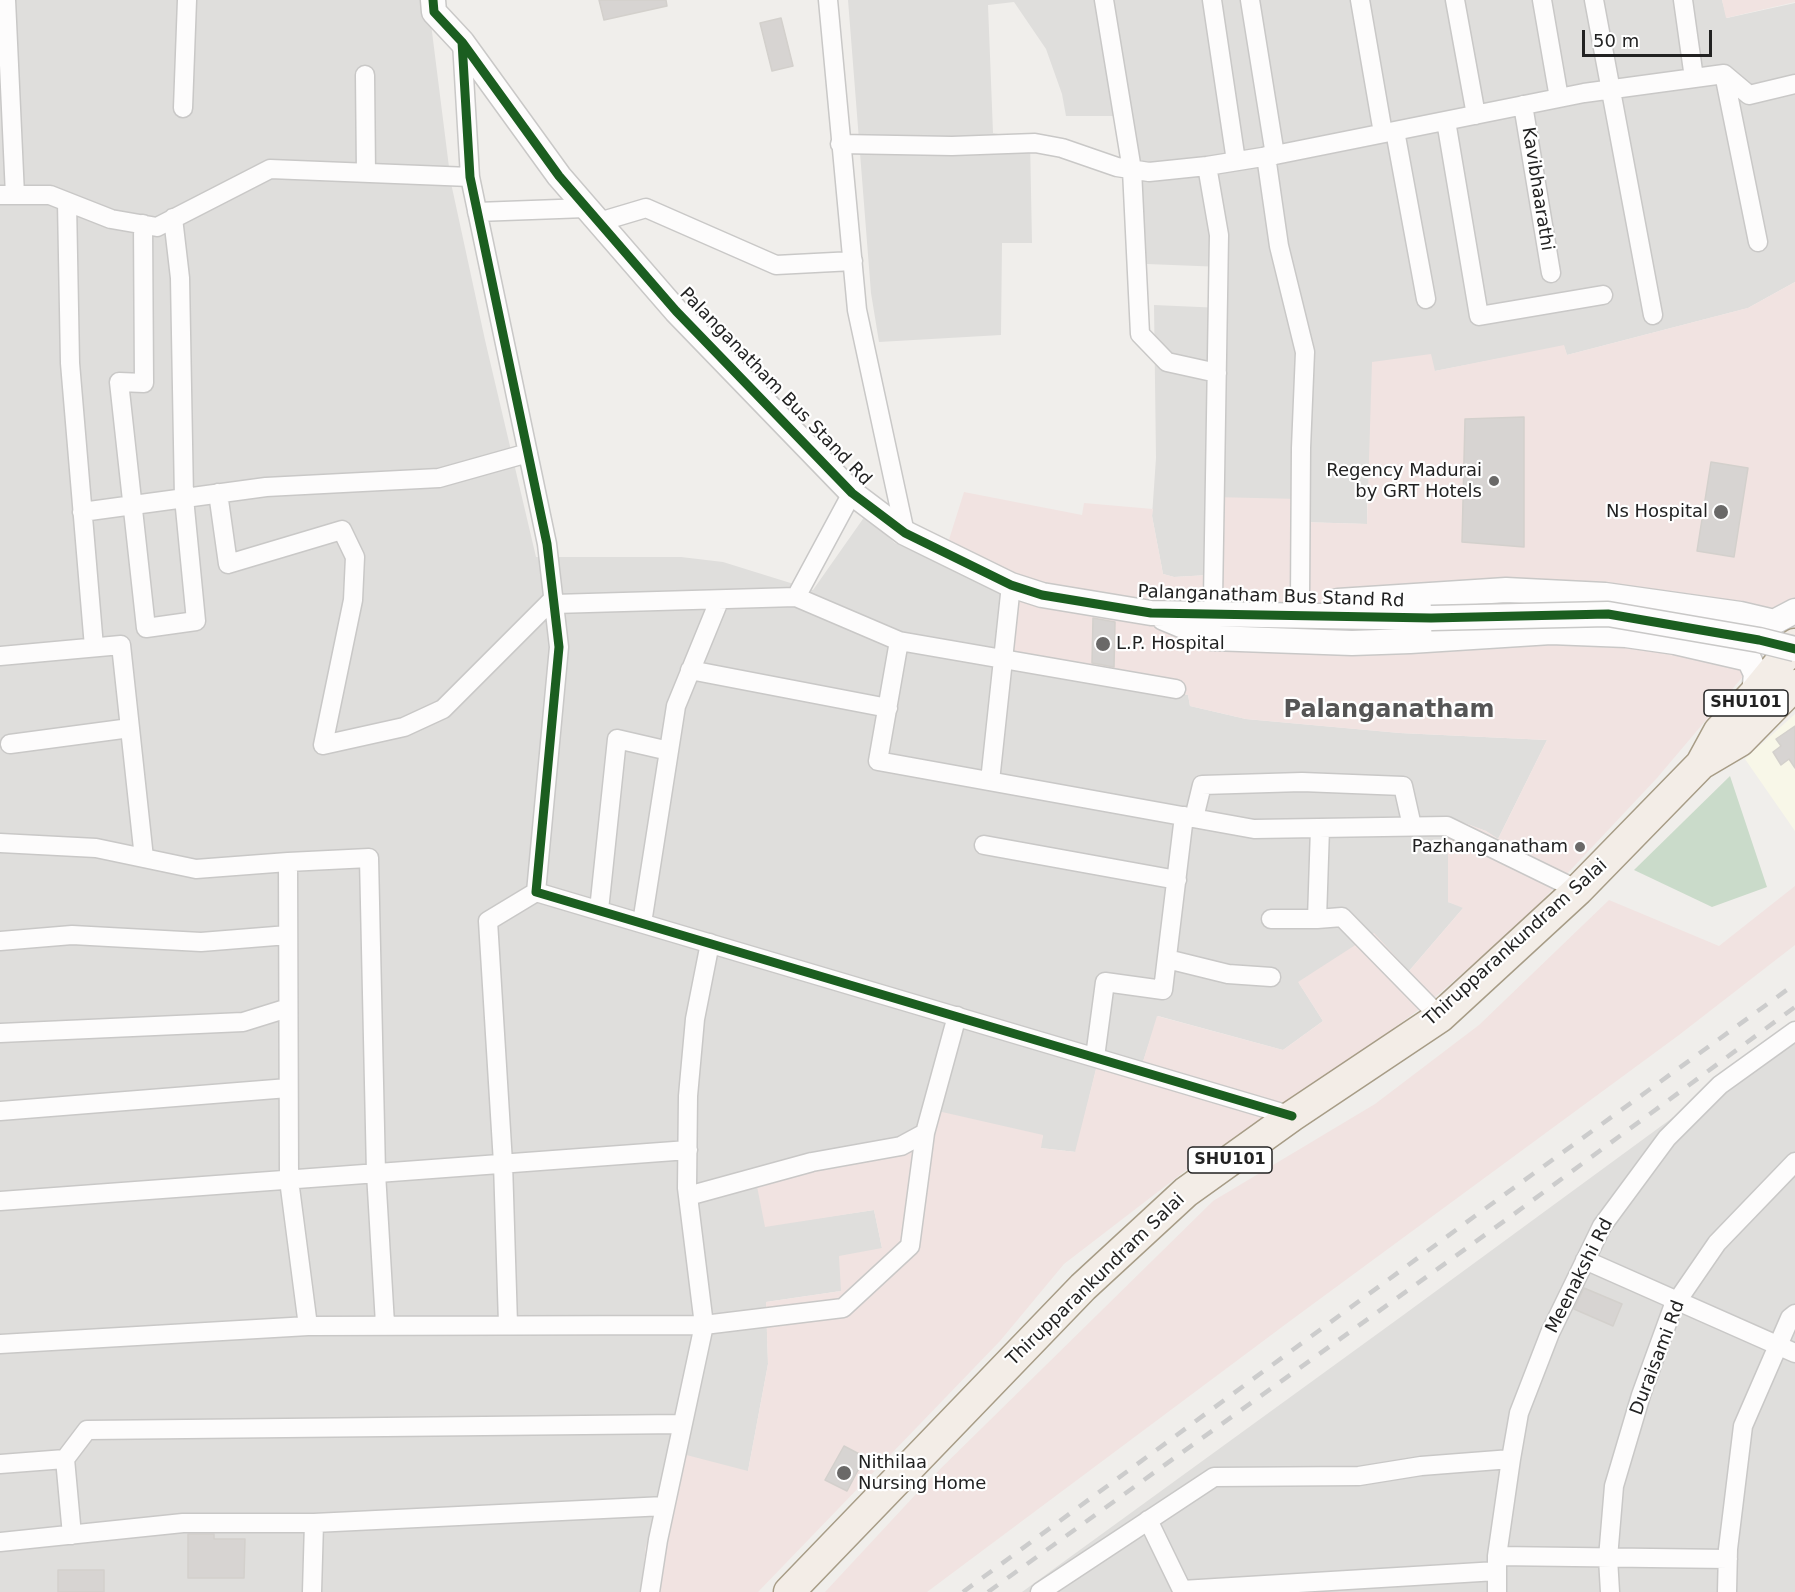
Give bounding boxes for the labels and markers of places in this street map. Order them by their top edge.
place label: Regency Madurai by GRT Hotels [1326,460,1482,502]
marker: Regency Madurai by GRT Hotels [1487,474,1501,488]
place label: Ns Hospital [1606,501,1708,523]
marker: Ns Hospital [1712,503,1730,521]
place label: L.P. Hospital [1116,633,1225,655]
marker: L.P. Hospital [1094,635,1112,653]
place label: Pazhanganatham [1412,836,1568,858]
marker: Pazhanganatham [1573,840,1587,854]
place label: Nithilaa Nursing Home [858,1452,986,1494]
marker: Nithilaa Nursing Home [835,1464,853,1482]

